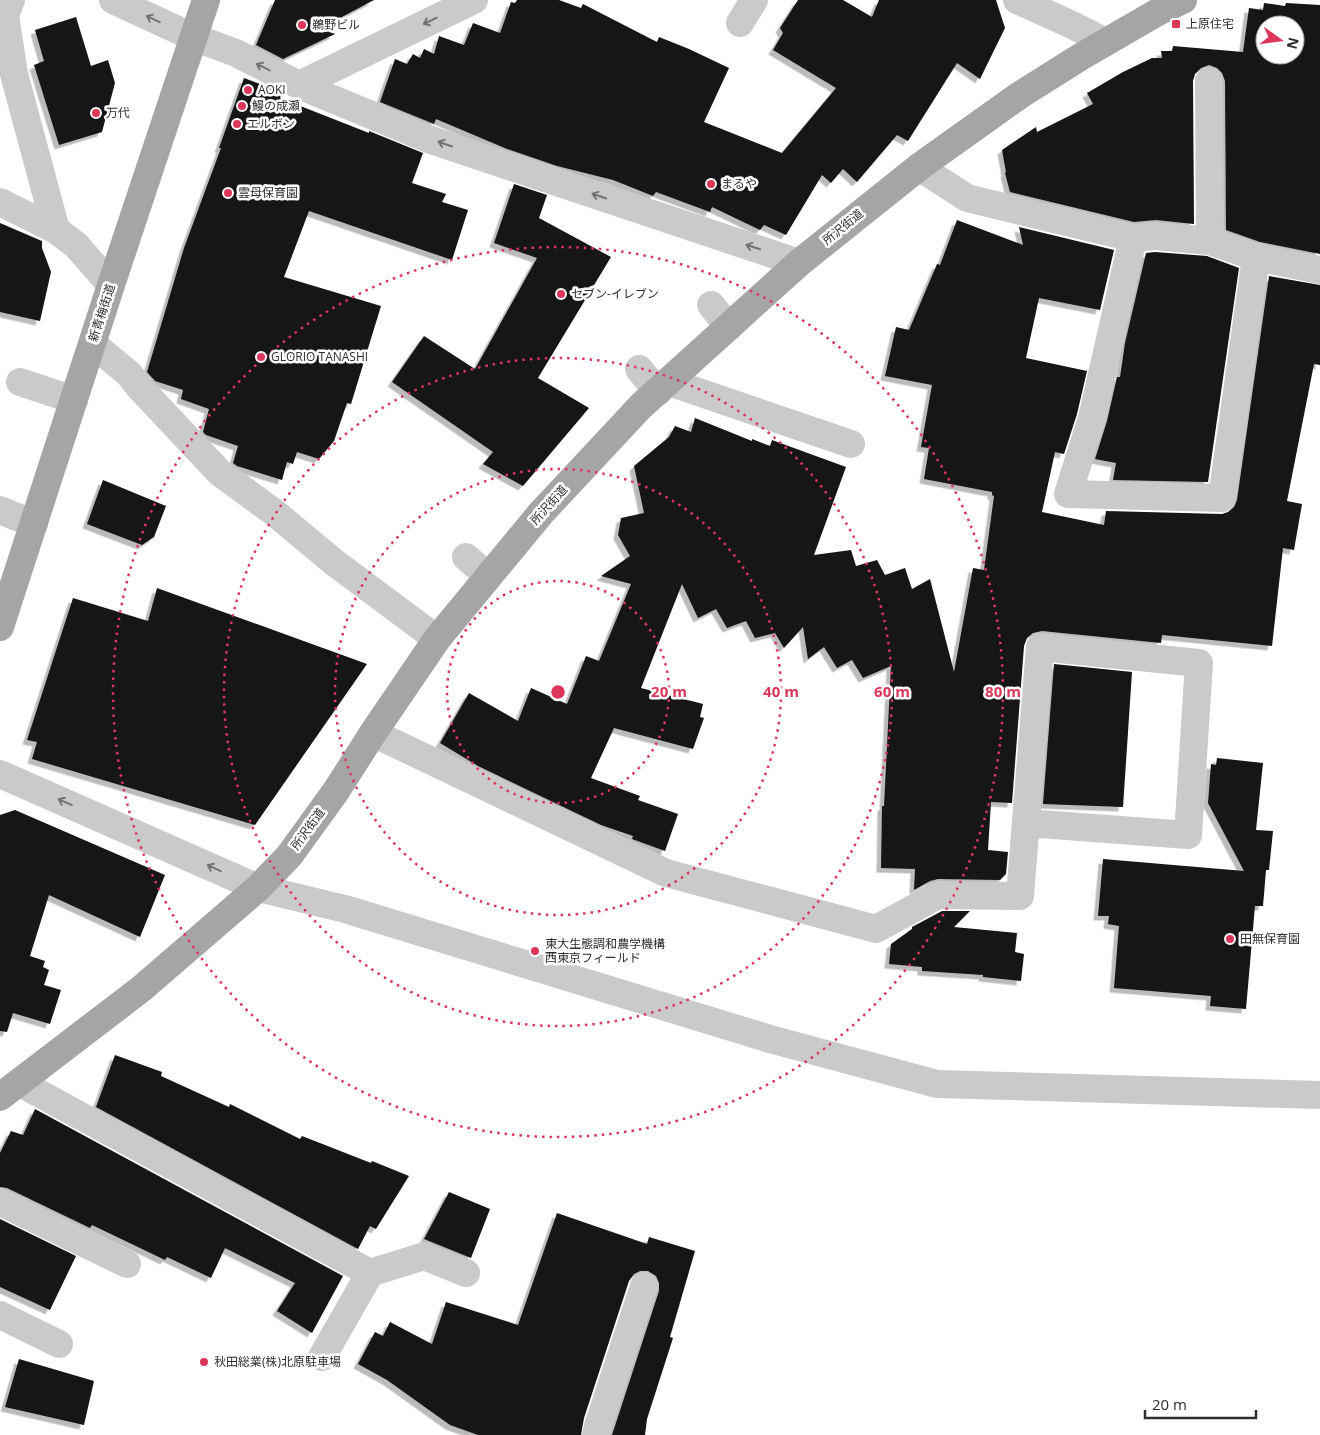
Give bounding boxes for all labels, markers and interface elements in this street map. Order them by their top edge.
one-way arrow [146,14,161,23]
place label: 上原住宅 [1186,15,1234,32]
north arrow [1255,15,1305,65]
place label: 鵜野ビル [312,16,360,33]
one-way arrow [423,17,438,27]
marker: 上原住宅 [1170,18,1182,30]
marker: 鵜野ビル [296,19,308,31]
text: N [1283,35,1304,51]
one-way arrow [256,62,271,72]
place label: AOKI [258,81,286,98]
marker: AOKI [242,84,254,96]
place label: 鰻の成瀬 [252,97,300,114]
marker: 鰻の成瀬 [236,100,248,112]
place label: 万代 [106,104,130,121]
marker: 万代 [90,107,102,119]
place label: エルボン [247,115,295,132]
marker: エルボン [231,118,243,130]
one-way arrow [437,139,453,149]
place label: まるや [721,175,757,192]
marker: まるや [705,178,717,190]
place label: 雲母保育園 [238,184,298,201]
marker: 雲母保育園 [222,187,234,199]
one-way arrow [592,191,607,200]
street label: 所沢街道 [819,205,867,248]
one-way arrow [746,242,762,251]
street label: 新青梅街道 [84,282,119,344]
place label: セブン-イレブン [571,285,659,302]
marker: セブン-イレブン [555,288,567,300]
place label: GLORIO TANASHI [271,348,368,365]
marker: GLORIO TANASHI [255,351,267,363]
street label: 所沢街道 [526,481,571,528]
text: 20 m [651,681,687,701]
text: 40 m [763,681,799,701]
text: 60 m [874,681,910,701]
text: 80 m [985,681,1021,701]
centre of rings [549,683,567,701]
one-way arrow [58,796,73,806]
street label: 所沢街道 [287,804,329,853]
one-way arrow [207,863,222,872]
place label: 田無保育園 [1240,930,1300,947]
marker: 田無保育園 [1224,933,1236,945]
place label: 東大生態調和農学機構 西東京フィールド [545,935,665,966]
marker: 東大生態調和農学機構 西東京フィールド [529,945,541,957]
place label: 秋田総業(株)北原駐車場 [214,1353,341,1370]
marker: 秋田総業(株)北原駐車場 [198,1356,210,1368]
scale bar [1145,1388,1256,1420]
text: 20 m [1152,1394,1187,1414]

